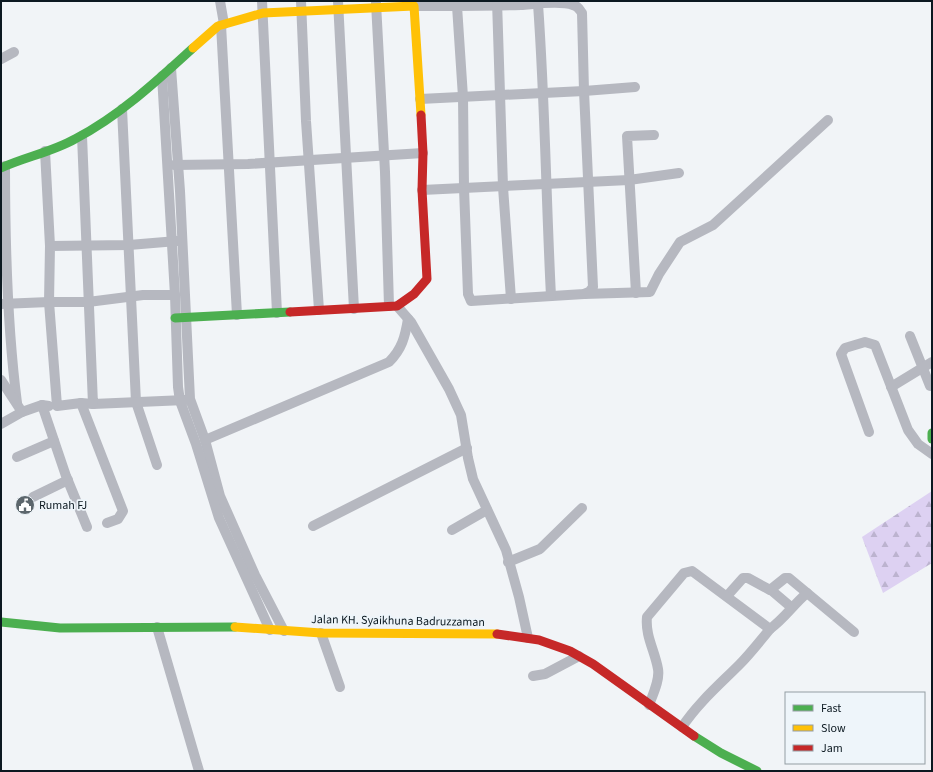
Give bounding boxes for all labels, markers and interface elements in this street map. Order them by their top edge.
public building icon: Rumah FJ [14,494,36,516]
place label: Rumah FJ [39,497,87,514]
street label: Jalan KH. Syaikhuna Badruzzaman [311,611,485,631]
legend [785,692,925,764]
text: Fast [821,700,841,717]
text: Slow [821,720,846,737]
text: Jam [821,740,843,757]

